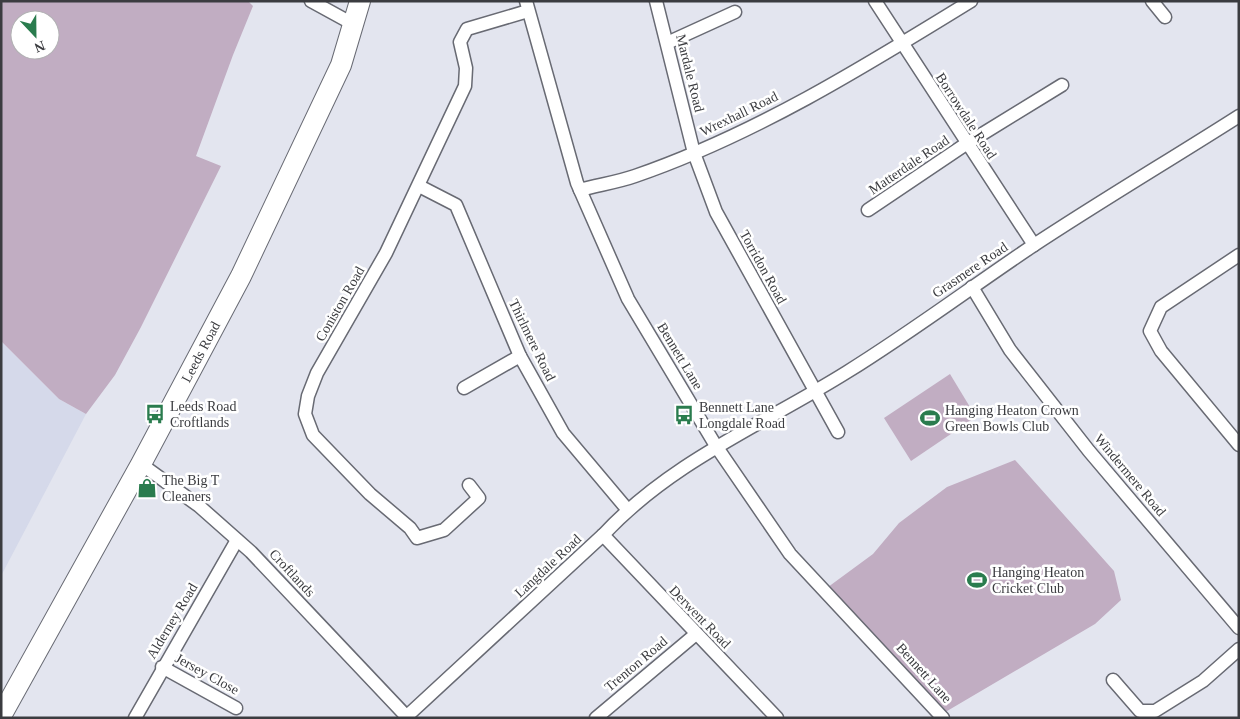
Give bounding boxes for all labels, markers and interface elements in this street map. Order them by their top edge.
north arrow [10,10,60,60]
street label: Mardale Road [673,33,707,113]
text: N [32,38,47,55]
street label: Borrowdale Road [933,70,999,162]
street label: Wrexhall Road [698,89,780,139]
street label: Matterdale Road [866,133,952,197]
street label: Torridon Road [737,228,789,306]
street label: Grasmere Road [930,239,1010,301]
street label: Coniston Road [313,264,367,344]
street label: Thirlmere Road [506,297,558,383]
street label: Leeds Road [179,319,223,385]
street label: Bennett Lane [654,320,706,392]
place label: Leeds Road Croftlands [170,399,236,430]
place label: Bennett Lane Longdale Road [699,400,785,431]
bus stop icon: Leeds Road Croftlands [144,403,166,425]
place label: Hanging Heaton Crown Green Bowls Club [945,403,1079,434]
bus stop icon: Bennett Lane Longdale Road [673,404,695,426]
sports icon: Hanging Heaton Crown Green Bowls Club [919,407,941,429]
street label: Windermere Road [1091,431,1169,519]
place label: The Big T Cleaners [162,473,220,504]
shop icon: The Big T Cleaners [136,477,158,499]
street label: Langdale Road [512,531,584,601]
street label: Croftlands [266,546,318,600]
place label: Hanging Heaton Cricket Club [992,565,1084,596]
sports icon: Hanging Heaton Cricket Club [966,569,988,591]
street label: Alderney Road [144,581,200,661]
street label: Derwent Road [666,583,734,651]
street label: Trenton Road [602,634,670,694]
street label: Bennett Lane [893,640,955,706]
street label: Jersey Close [173,650,241,698]

